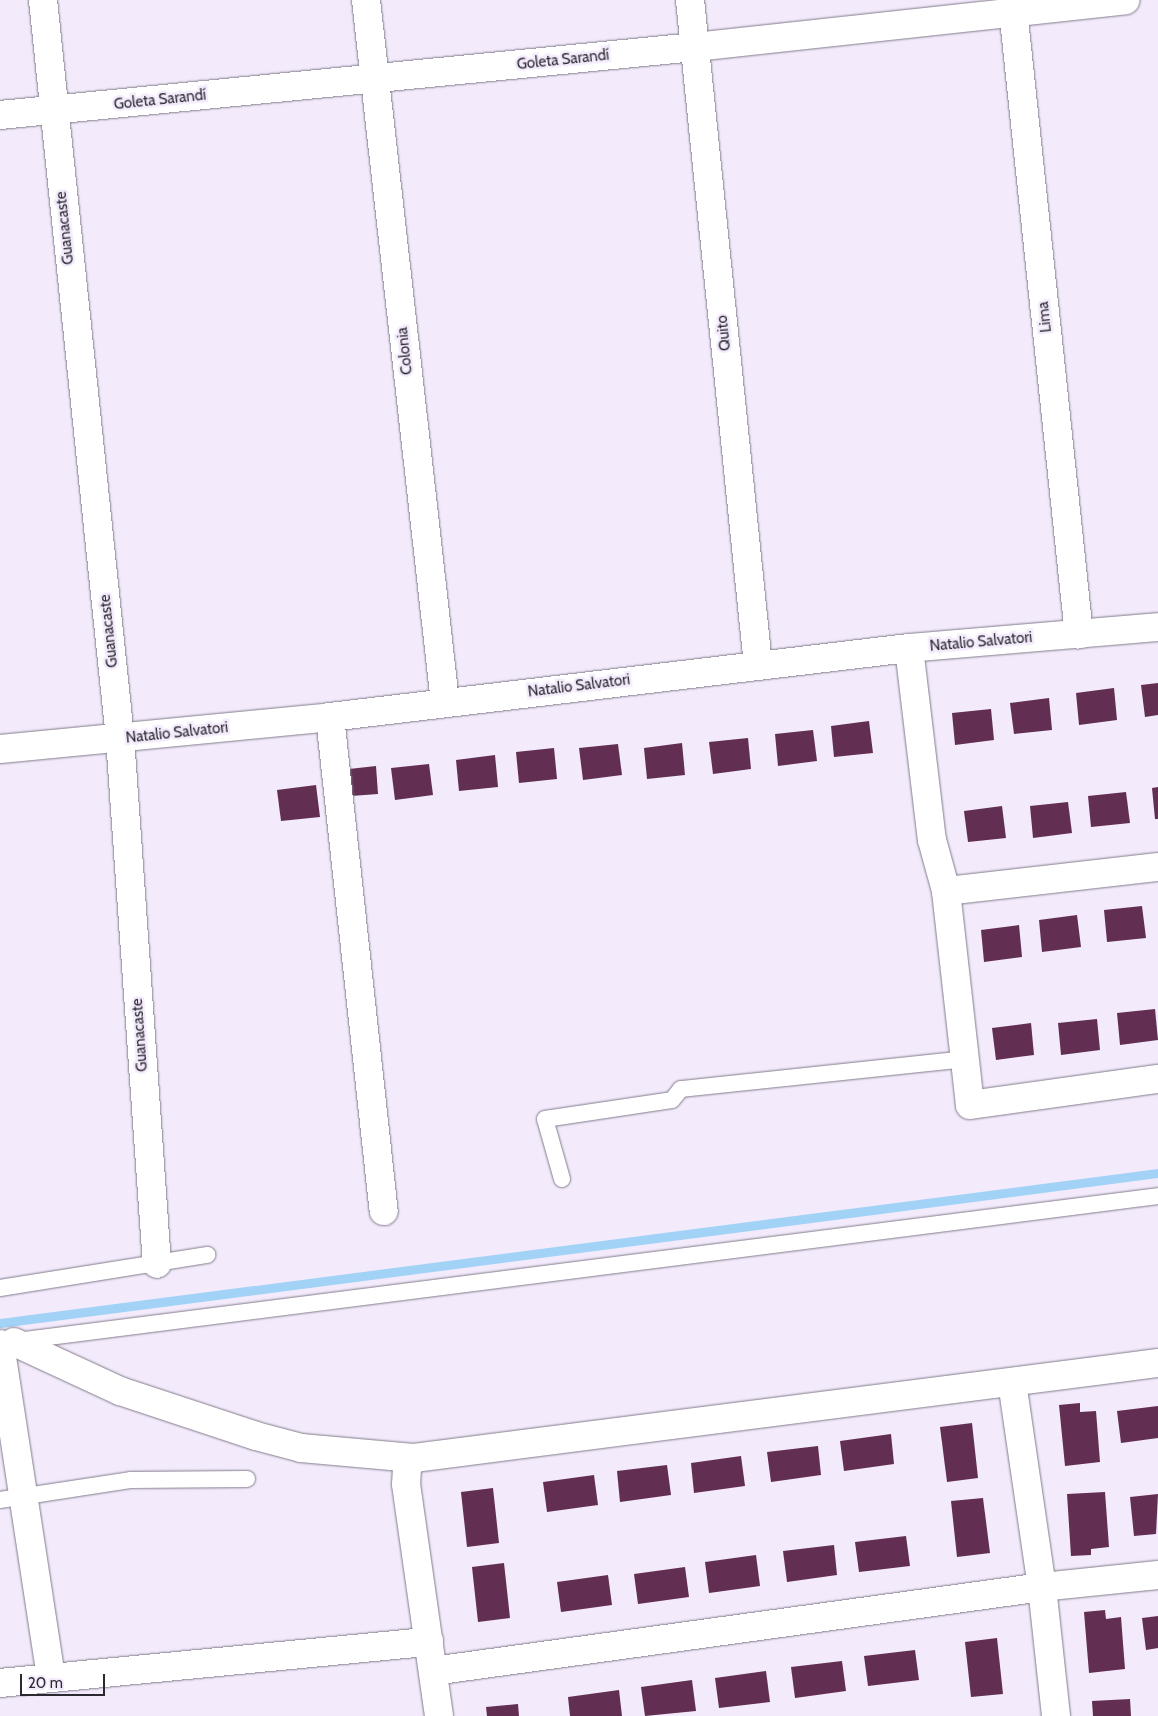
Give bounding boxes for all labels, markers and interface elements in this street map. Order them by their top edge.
street label: Goleta Sarandí [516,46,610,74]
street label: Goleta Sarandí [113,86,207,114]
street label: Guanacaste [52,191,78,265]
street label: Lima [1034,301,1056,333]
street label: Quito [713,314,735,352]
street label: Colonia [394,326,416,376]
street label: Guanacaste [96,594,122,668]
street label: Natalio Salvatori [929,629,1033,655]
street label: Natalio Salvatori [527,671,631,701]
street label: Natalio Salvatori [125,719,229,747]
street label: Guanacaste [128,998,152,1072]
scale bar [22,1664,108,1696]
text: 20 m [28,1674,63,1692]

